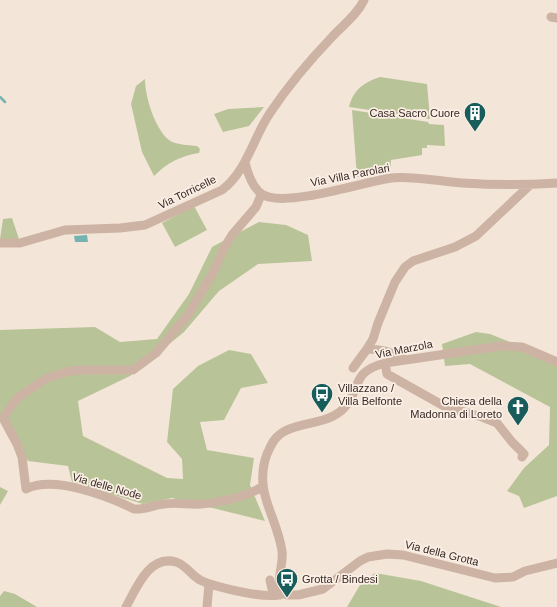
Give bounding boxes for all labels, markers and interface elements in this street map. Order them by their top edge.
building icon: Casa Sacro Cuore [462,100,488,133]
place label: Casa Sacro Cuore [370,107,460,119]
street label: Via Villa Parolari [309,161,391,189]
street label: Via Torricelle [156,173,218,211]
street label: Via Marzola [374,337,434,360]
bus stop icon: Villazzano / Villa Belfonte [309,381,335,414]
place label: Villazzano / Villa Belfonte [338,382,402,407]
church icon: Chiesa della Madonna di Loreto [505,394,531,427]
place label: Chiesa della Madonna di Loreto [410,395,503,420]
street label: Via delle Node [71,470,143,502]
street label: Via della Grotta [404,538,481,568]
bus stop icon: Grotta / Bindesi [274,566,300,599]
place label: Grotta / Bindesi [302,573,378,585]

